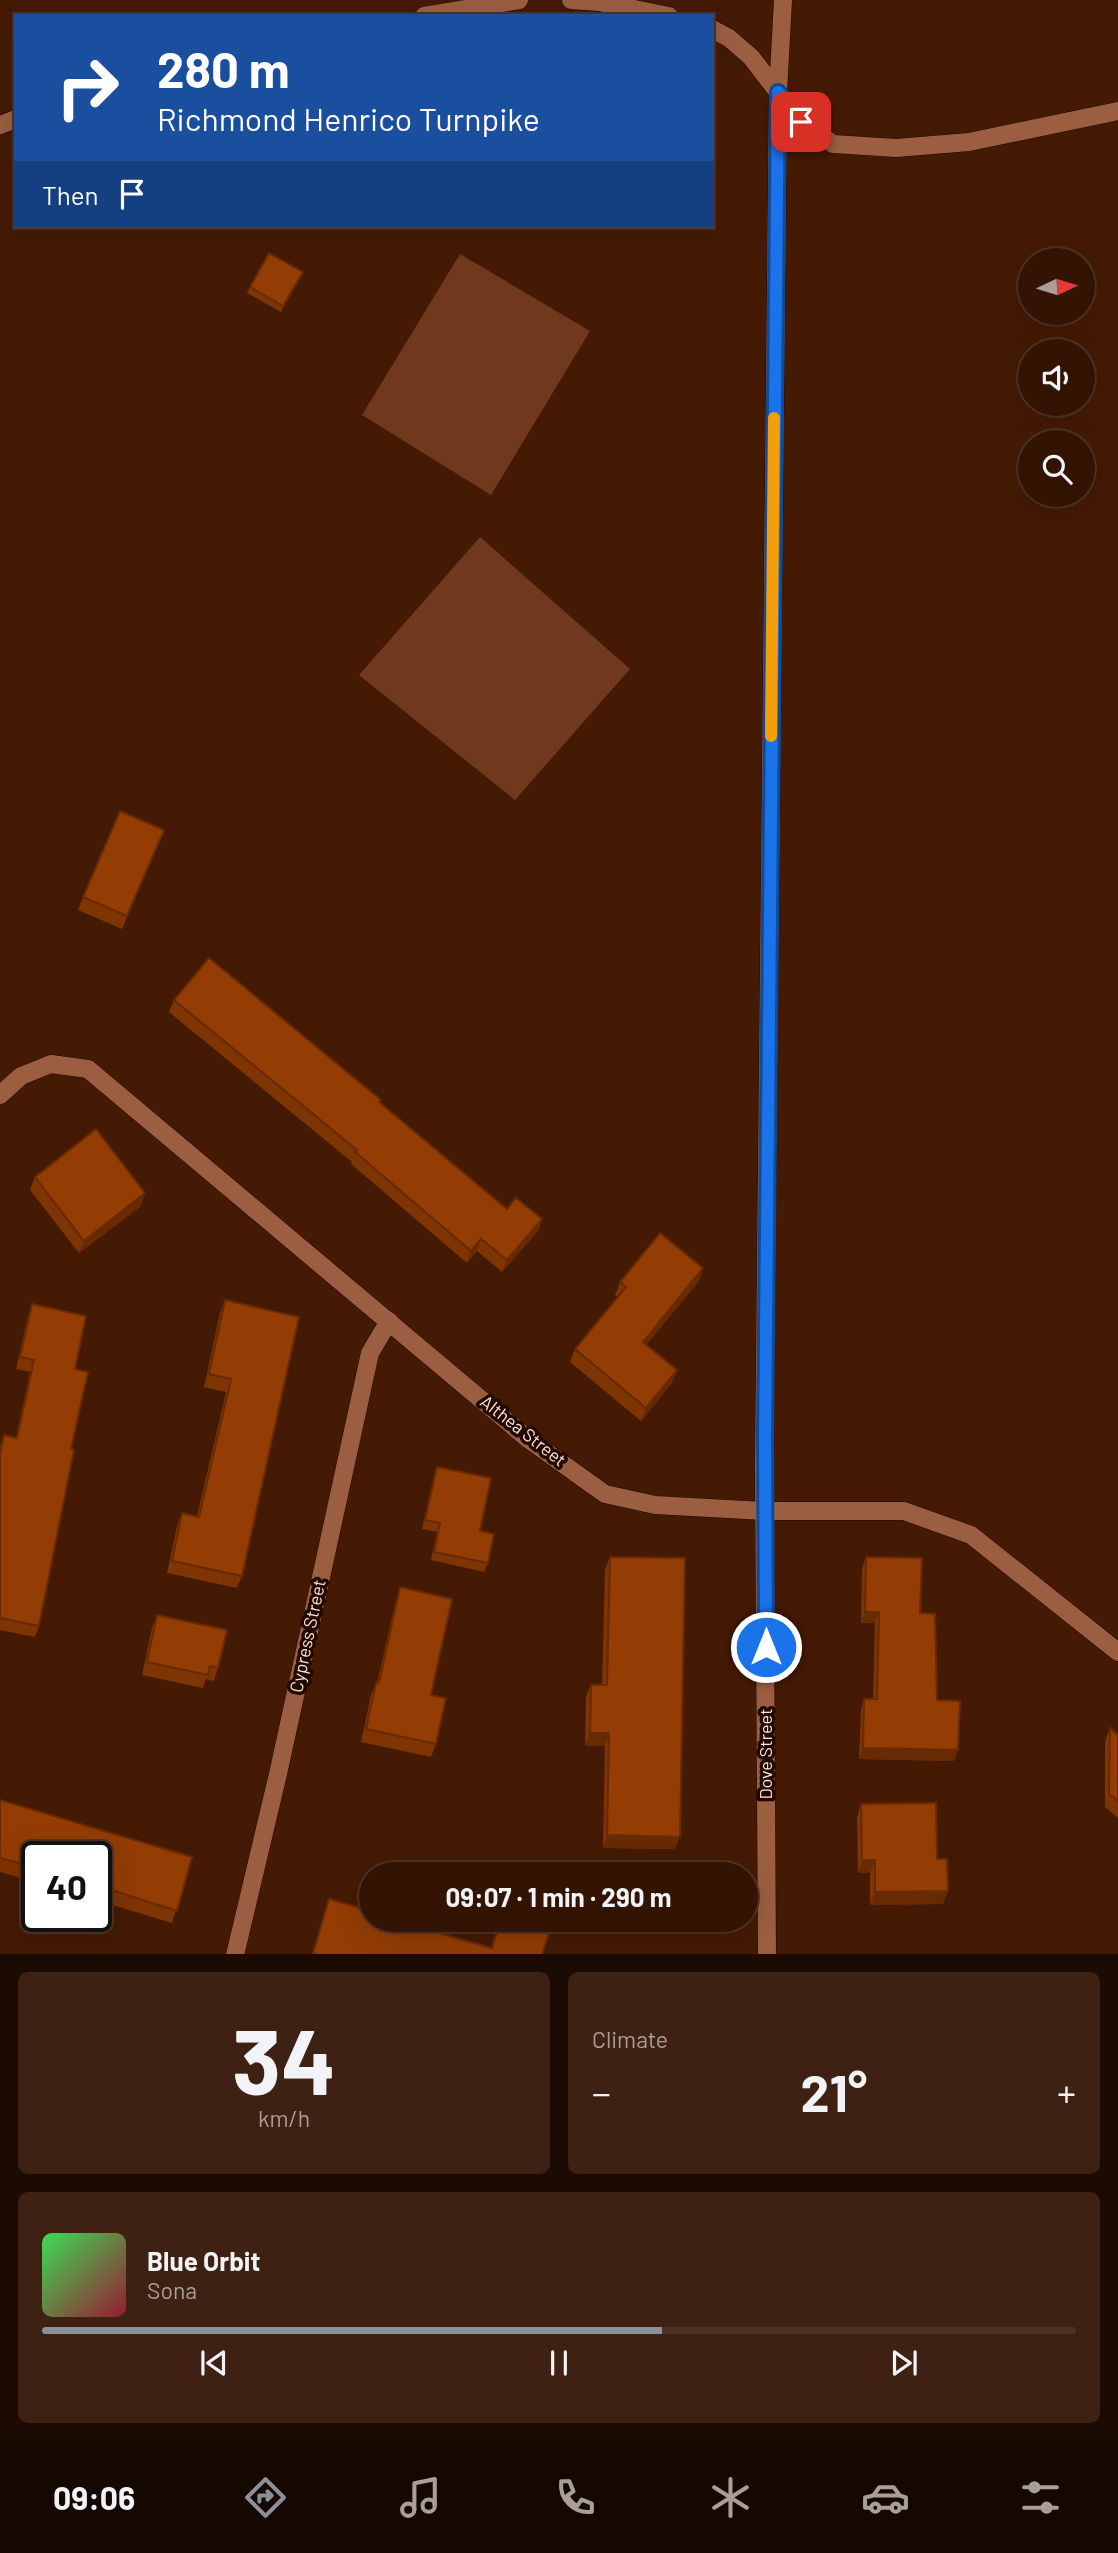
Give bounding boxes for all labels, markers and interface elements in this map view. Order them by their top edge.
text: 280 m [157,39,290,98]
icon: right [42,42,133,133]
pin [771,92,831,152]
text: Richmond Henrico Turnpike [157,99,540,137]
icon: arrive [782,103,820,141]
icon: arrive [113,175,151,213]
text: Then [42,179,99,210]
north arrow [1018,248,1096,326]
map controls [1018,248,1095,507]
button: sound [1018,339,1095,416]
button: search [1018,430,1095,507]
street label: Althea Street [476,1390,571,1470]
street label: Cypress Street [284,1577,330,1694]
position arrow [729,1610,803,1684]
street label: Dove Street [754,1708,776,1800]
speed limit sign: 40 [21,1841,112,1932]
text: 09:07 · 1 min · 290 m [446,1881,671,1912]
text: 34 [232,2004,336,2113]
text: Climate [592,2025,668,2053]
text: 21° [801,2060,867,2122]
text: − [592,2069,611,2115]
text: + [1057,2069,1076,2115]
text: km/h [258,2104,310,2132]
text: Blue Orbit [147,2245,260,2276]
text: Sona [147,2276,197,2304]
icon: previous [195,2344,233,2382]
icon: pause [540,2344,578,2382]
icon: next [885,2344,923,2382]
icon: directions [241,2473,290,2522]
icon: music [396,2473,445,2522]
icon: phone [551,2473,600,2522]
icon: climate [706,2473,755,2522]
icon: car [861,2473,910,2522]
icon: filters [1016,2473,1065,2522]
text: 09:06 [53,2478,135,2516]

